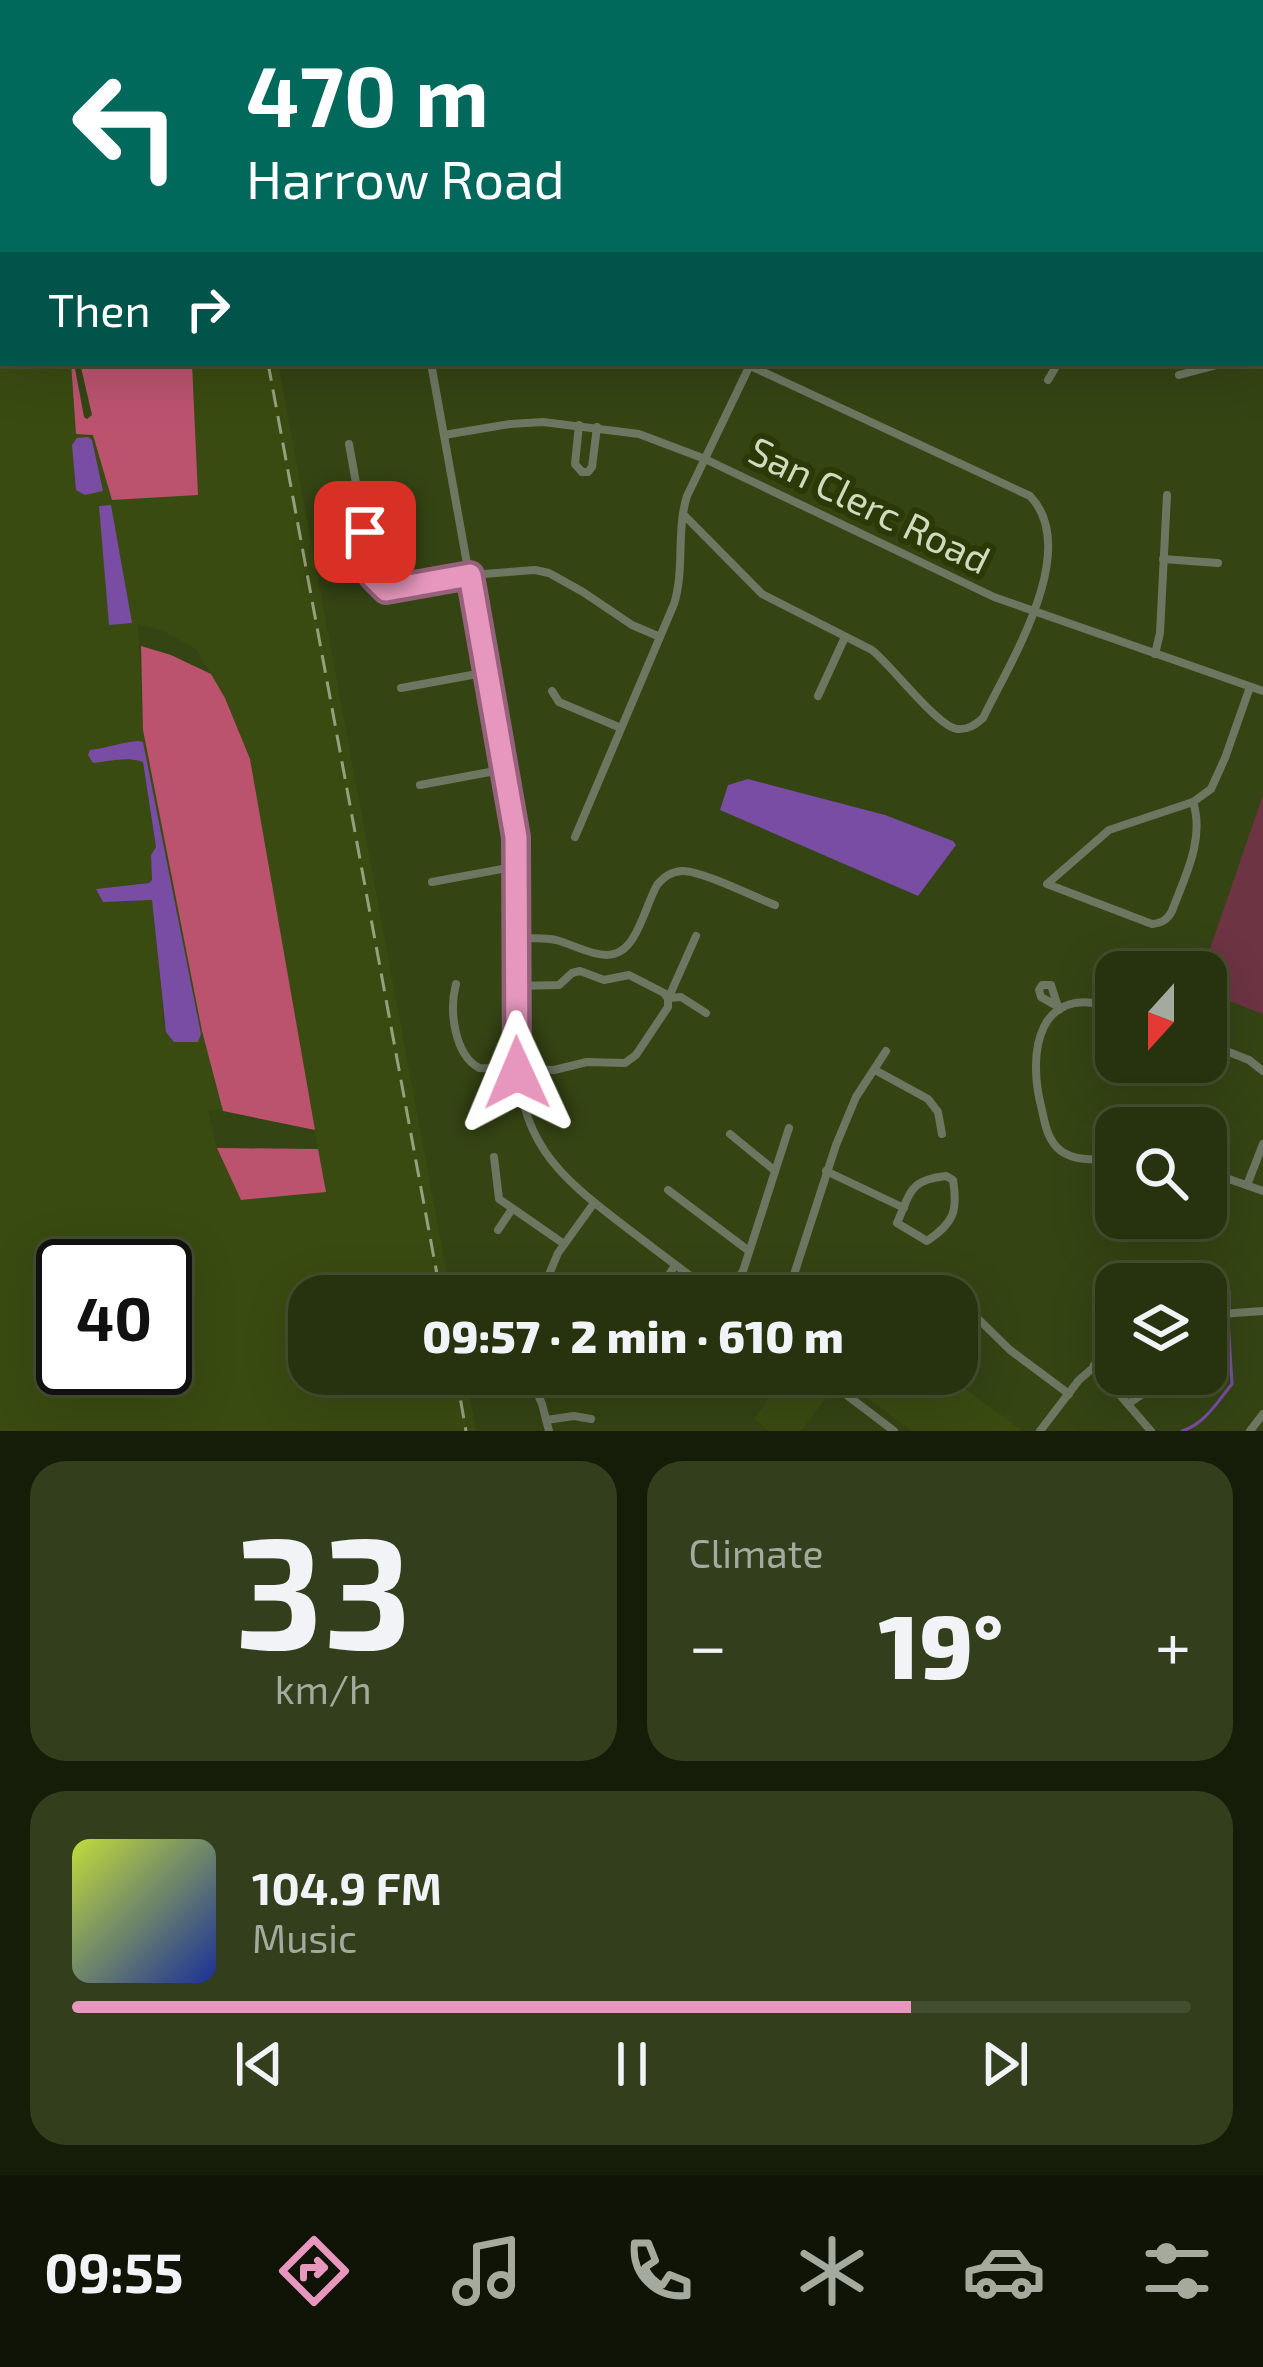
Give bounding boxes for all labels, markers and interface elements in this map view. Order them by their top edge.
text: 470 m [246,43,489,144]
icon: left [48,48,204,204]
text: Harrow Road [246,145,565,210]
icon: right [175,276,241,342]
text: Then [48,282,151,336]
street label: San Clerc Road [742,425,998,583]
pin [314,481,416,583]
icon: arrive [332,499,398,565]
north arrow [1095,951,1227,1083]
map controls [1095,951,1227,1395]
position arrow [454,1010,580,1136]
button: search [1095,1107,1227,1239]
speed limit sign: 40 [36,1239,192,1395]
button: layers [1095,1263,1227,1395]
text: 09:57 · 2 min · 610 m [422,1308,844,1362]
text: 33 [235,1493,412,1680]
text: Climate [689,1529,823,1576]
text: 19° [879,1589,1003,1697]
text: − [689,1604,727,1683]
text: + [1155,1604,1191,1683]
text: km/h [275,1665,372,1712]
text: 104.9 FM [252,1860,442,1914]
text: Music [252,1914,357,1961]
icon: previous [226,2031,292,2097]
icon: pause [599,2031,665,2097]
icon: next [972,2031,1038,2097]
icon: directions [272,2229,356,2313]
icon: music [445,2229,529,2313]
icon: phone [617,2229,701,2313]
icon: climate [790,2229,874,2313]
icon: car [962,2229,1046,2313]
icon: filters [1135,2229,1219,2313]
text: 09:55 [44,2239,184,2304]

